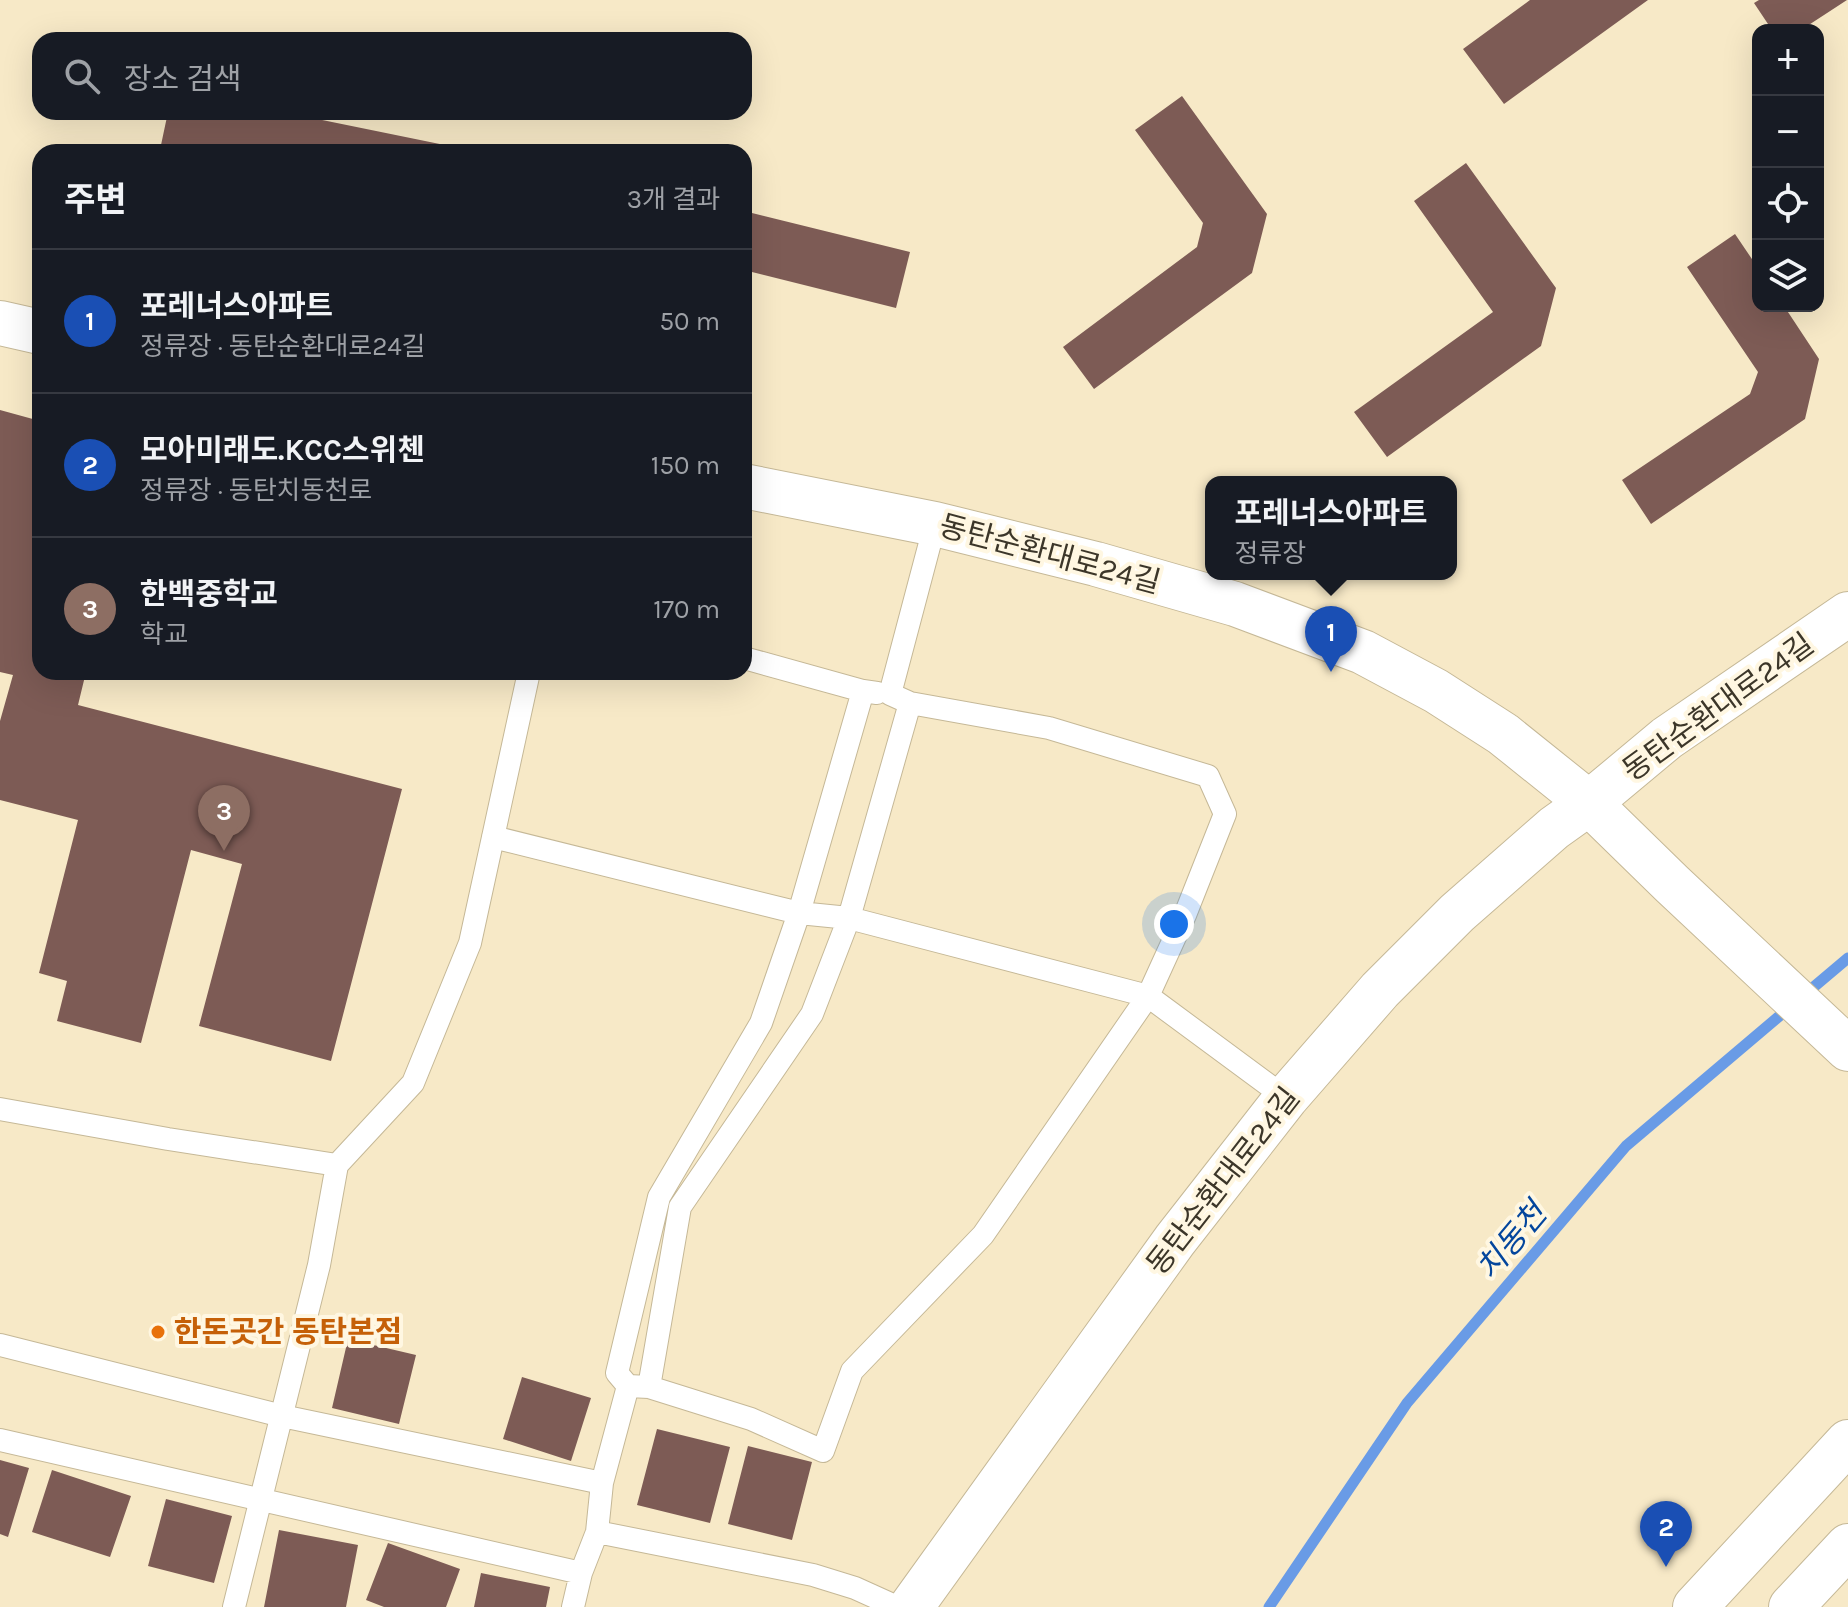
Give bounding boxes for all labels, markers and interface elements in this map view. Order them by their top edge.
map controls [1752,24,1824,312]
button: + [1752,24,1824,96]
search box [32,32,752,120]
icon: search [60,54,104,98]
text: 장소 검색 [124,61,242,97]
button: − [1752,96,1824,168]
button: locate [1752,168,1824,240]
text: 주변 [64,180,127,220]
text: 3개 결과 [627,184,720,215]
button: layers [1752,240,1824,312]
text: 포레너스아파트 [140,288,333,324]
text: 1 [85,306,95,337]
text: 50 m [659,306,720,337]
text: 정류장 · 동탄순환대로24길 [140,331,426,362]
text: 모아미래도.KCC스위첸 [140,432,425,468]
text: 2 [82,450,98,481]
text: 150 m [651,450,720,481]
text: 정류장 · 동탄치동천로 [140,475,372,506]
popup [1205,476,1457,580]
text: 포레너스아파트 [1234,495,1428,531]
street label: 동탄순환대로24길 [936,507,1164,601]
text: 정류장 [1234,538,1306,569]
text: 한백중학교 [140,576,278,612]
text: 3 [82,594,98,625]
text: 170 m [653,594,720,625]
pin: 1 [1305,606,1357,672]
text: 학교 [140,619,188,650]
street label: 동탄순환대로24길 [1615,626,1821,788]
pin: 3 [198,785,250,851]
your location [1154,904,1194,944]
street label: 동탄순환대로24길 [1139,1080,1307,1282]
water label: 치동천 [1469,1193,1556,1287]
place label: 한돈곳간 동탄본점 [174,1314,402,1350]
marker: 한돈곳간 동탄본점 [149,1323,167,1341]
pin: 2 [1640,1501,1692,1567]

